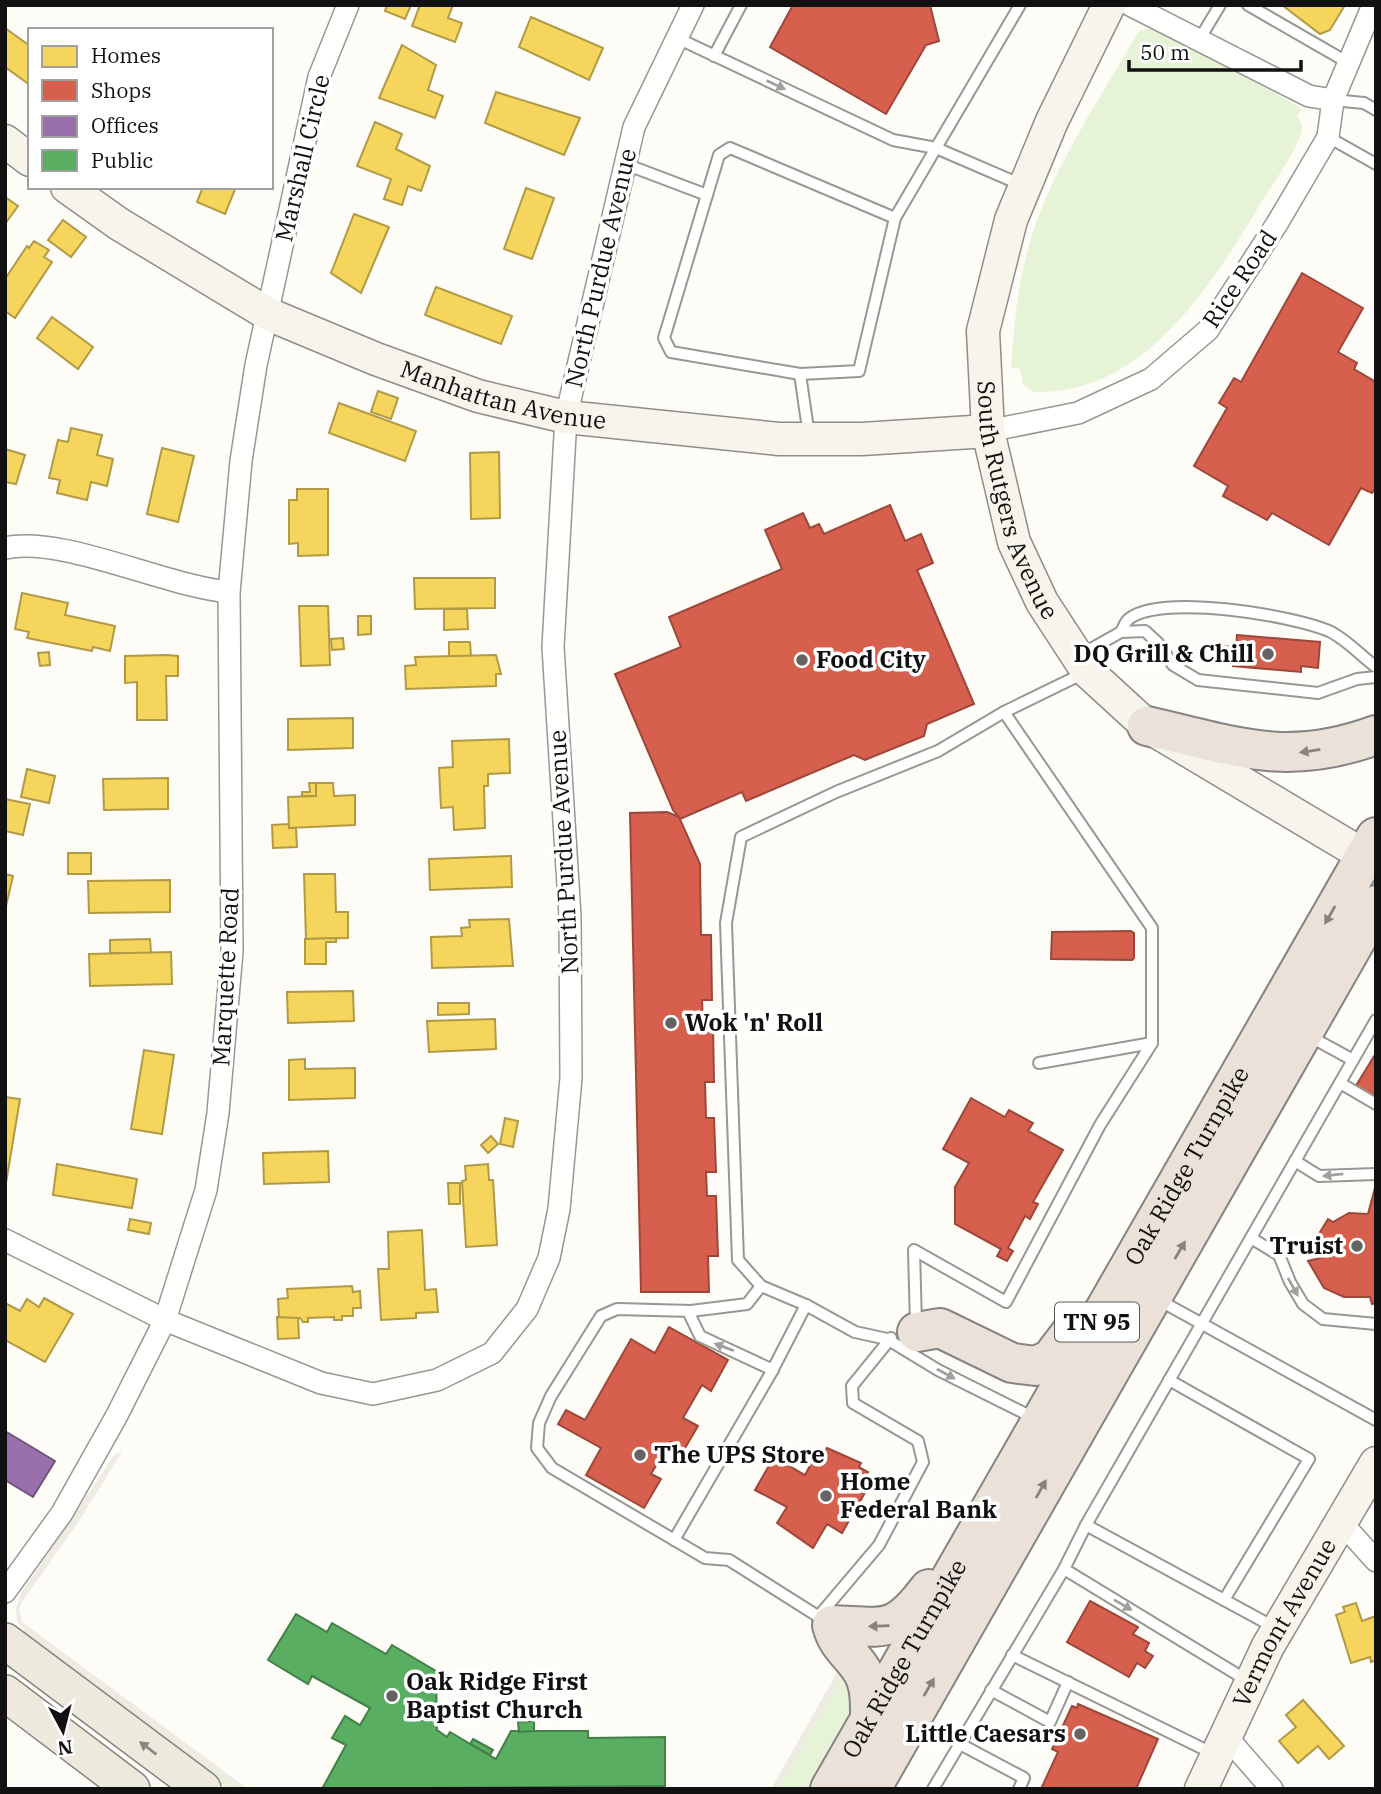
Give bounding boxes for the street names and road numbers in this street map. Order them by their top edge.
street label: Marshall Circle [267,71,337,245]
street label: North Purdue Avenue [557,145,643,391]
street label: Rice Road [1195,223,1284,334]
street label: Manhattan Avenue [396,352,608,436]
street label: South Rutgers Avenue [971,380,1066,625]
street label: North Purdue Avenue [541,729,585,975]
street label: Marquette Road [204,887,246,1067]
street label: Oak Ridge Turnpike [1117,1060,1256,1271]
road number: TN 95 [1055,1302,1139,1342]
street label: Vermont Avenue [1225,1532,1343,1712]
street label: Oak Ridge Turnpike [834,1553,973,1764]

